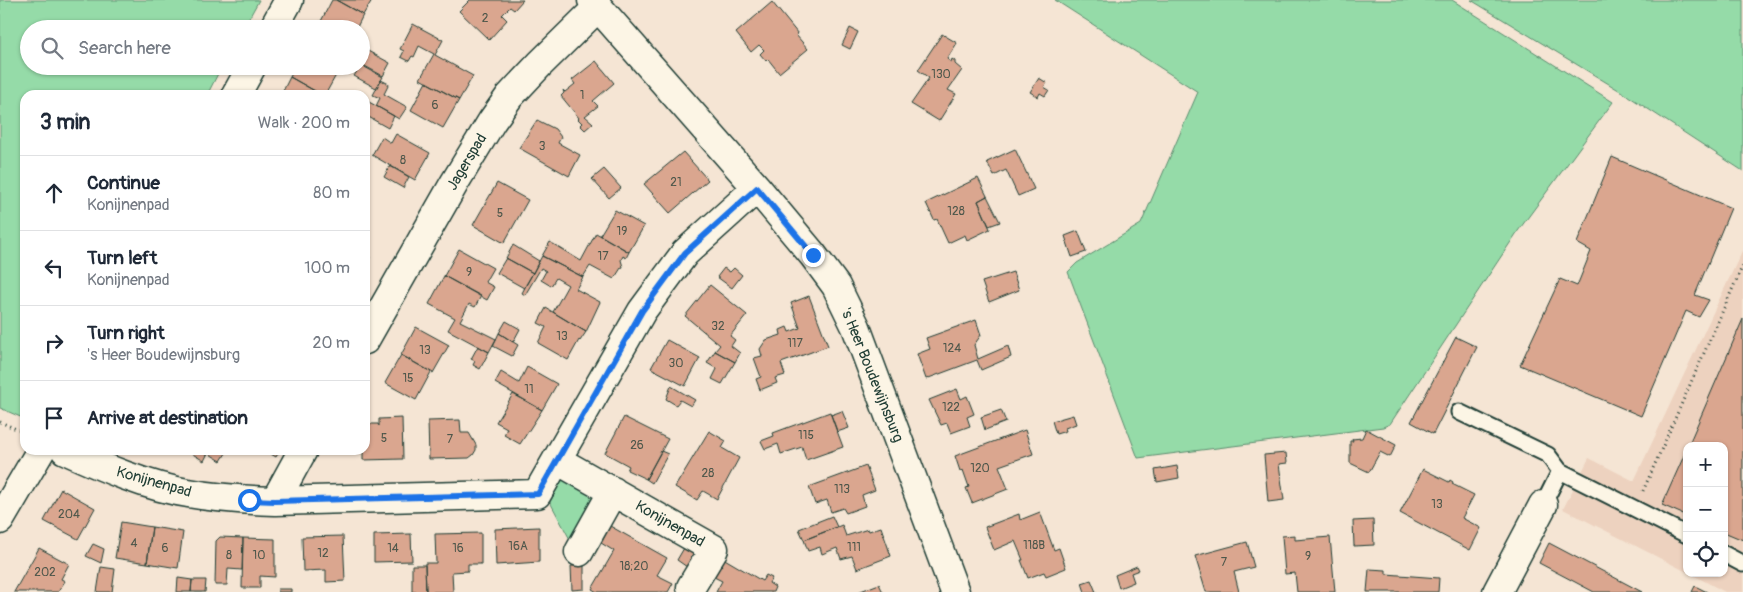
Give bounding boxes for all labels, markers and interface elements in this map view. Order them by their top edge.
house number: 2 [482,11,489,26]
search box [20,20,370,75]
icon: search [38,34,66,62]
text: Search here [78,36,171,60]
house number: 130 [931,67,951,82]
house number: 1 [580,88,584,103]
house number: 6 [432,98,439,113]
text: 3 min [40,109,90,136]
text: Walk · 200 m [258,113,350,133]
street label: Jagerspad [443,130,491,194]
house number: 3 [539,139,546,154]
house number: 8 [400,153,406,168]
text: Continue [87,171,160,195]
house number: 21 [670,175,682,190]
icon: ahead [40,179,68,207]
text: 80 m [313,183,350,203]
text: Konijnenpad [87,195,170,215]
house number: 128 [947,204,965,219]
house number: 5 [497,206,503,221]
house number: 19 [617,224,627,239]
route end [802,244,825,267]
text: Turn left [87,246,157,270]
house number: 17 [597,249,609,264]
icon: left [40,254,68,282]
text: 100 m [304,258,350,278]
house number: 9 [466,265,472,280]
text: Konijnenpad [87,270,170,290]
street label: 's Heer Boudewijnsburg [836,305,908,445]
house number: 32 [711,319,725,334]
text: Turn right [87,321,165,345]
icon: right [40,329,68,357]
house number: 13 [556,329,568,344]
text: 20 m [312,333,350,353]
house number: 117 [787,336,804,351]
house number: 124 [943,341,961,356]
house number: 13 [419,343,431,358]
text: 's Heer Boudewijnsburg [87,345,240,365]
house number: 30 [669,356,683,371]
house number: 15 [402,371,414,386]
house number: 11 [524,382,534,397]
house number: 122 [942,400,960,415]
icon: arrive [40,404,68,432]
text: Arrive at destination [87,406,248,430]
house number: 115 [798,428,814,443]
house number: 5 [381,431,387,446]
house number: 7 [447,432,454,447]
house number: 26 [630,438,644,453]
map controls [1683,442,1728,577]
button: + [1683,442,1728,487]
house number: 120 [970,461,990,476]
street label: Konijnenpad [114,462,194,502]
house number: 28 [702,466,714,481]
house number: 113 [834,482,850,497]
button: − [1683,487,1728,532]
route start [238,489,261,512]
street label: Konijnenpad [632,496,708,552]
house number: 13 [1431,497,1443,512]
house number: 204 [58,507,80,522]
button: locate [1683,532,1728,577]
house number: 4 [131,536,138,551]
house number: 118B [1023,538,1045,553]
house number: 16A [508,539,528,554]
house number: 111 [847,540,861,555]
house number: 6 [162,541,169,556]
house number: 14 [387,541,399,556]
house number: 16 [452,541,464,556]
house number: 12 [317,546,329,561]
house number: 8 [226,548,232,563]
house number: 10 [253,548,265,563]
house number: 9 [1305,549,1311,564]
house number: 7 [1221,555,1228,570]
house number: 18;20 [620,559,648,574]
house number: 202 [34,565,56,580]

